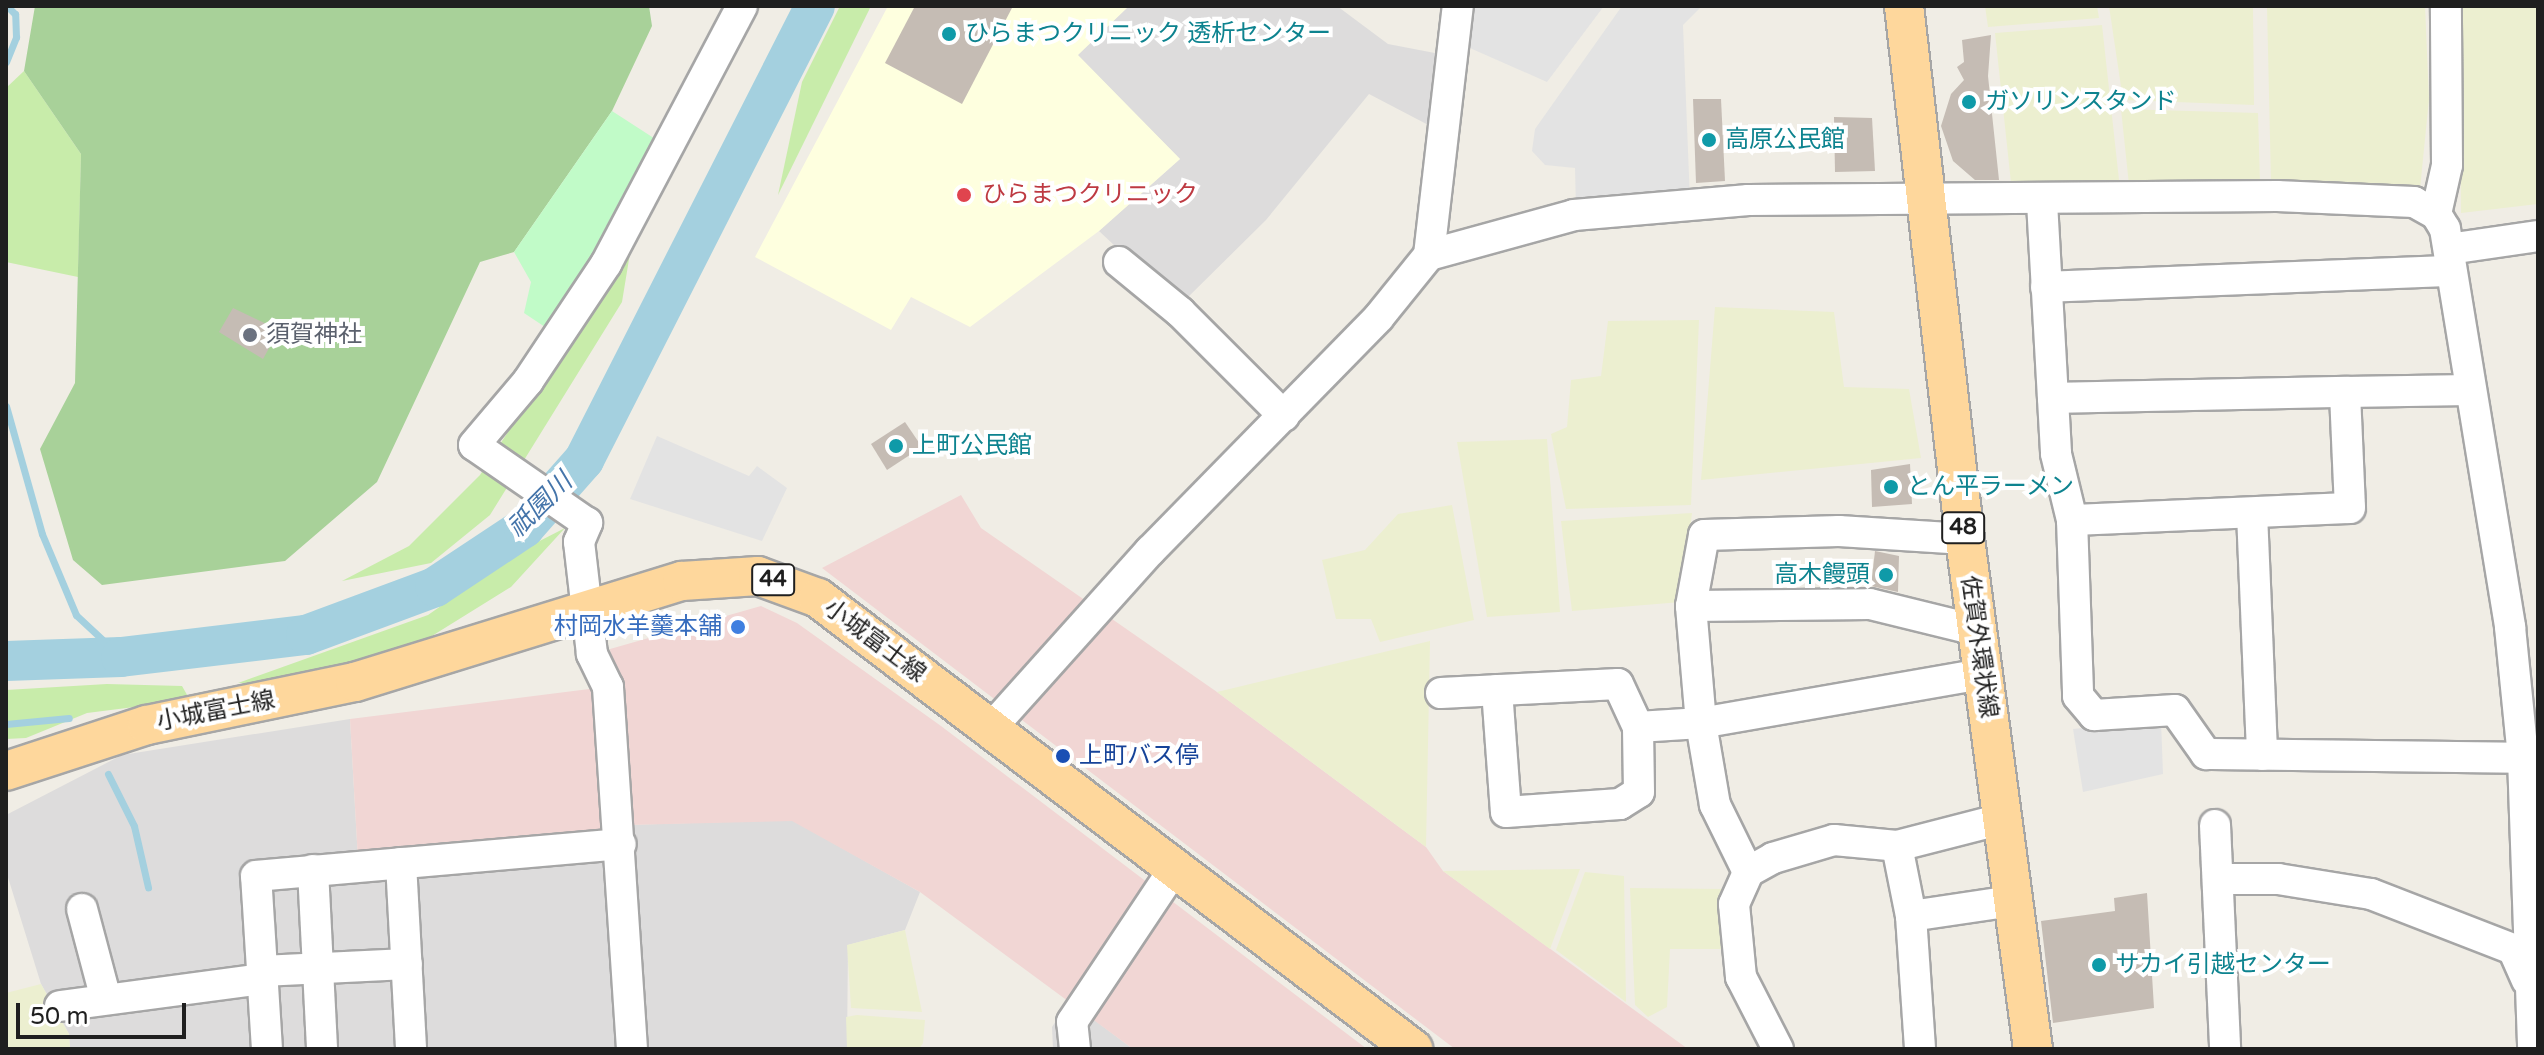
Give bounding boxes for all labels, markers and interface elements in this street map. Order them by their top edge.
place label: ひらまつクリニック 透析センター [965,20,1331,48]
marker: ひらまつクリニック 透析センター [940,25,958,43]
place label: ガソリンスタンド [1985,88,2177,116]
marker: ガソリンスタンド [1960,93,1978,111]
place label: 高原公民館 [1725,126,1845,154]
marker: 高原公民館 [1700,131,1718,149]
place label: ひらまつクリニック [982,181,1198,209]
marker: ひらまつクリニック [953,184,975,206]
place label: 須賀神社 [266,321,362,349]
marker: 須賀神社 [241,326,259,344]
place label: 上町公民館 [912,432,1032,460]
marker: 上町公民館 [887,437,905,455]
water label: 祇園川 [501,466,579,544]
place label: とん平ラーメン [1907,473,2075,501]
marker: とん平ラーメン [1882,478,1900,496]
road number: 48 [1941,510,1985,546]
place label: 高木饅頭 [1774,561,1870,589]
road number: 44 [751,562,795,598]
marker: 高木饅頭 [1877,566,1895,584]
street label: 佐賀外環状線 [1955,574,2003,720]
street label: 小城富士線 [818,593,932,689]
place label: 村岡水羊羹本舗 [554,613,722,641]
marker: 村岡水羊羹本舗 [729,618,747,636]
street label: 小城富士線 [154,685,278,737]
place label: 上町バス停 [1079,742,1199,770]
marker: 上町バス停 [1054,747,1072,765]
place label: サカイ引越センター [2115,951,2331,979]
marker: サカイ引越センター [2090,956,2108,974]
scale bar [20,987,190,1037]
text: 50 m [30,1002,88,1031]

